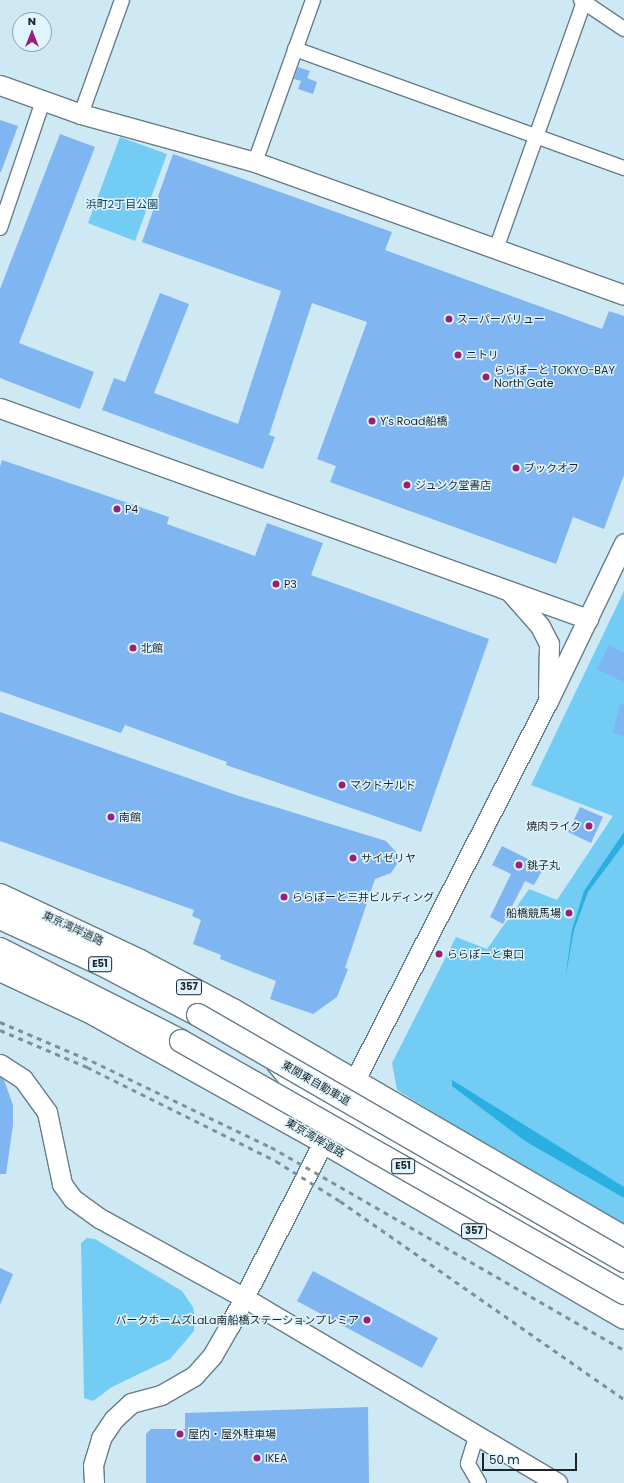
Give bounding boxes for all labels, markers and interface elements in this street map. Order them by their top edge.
north arrow [12,12,52,52]
text: N [28,13,36,29]
park label: 浜町2丁目公園 [86,197,158,211]
place label: スーパーバリュー [457,312,545,326]
marker: スーパーバリュー [444,314,454,324]
place label: ニトリ [466,348,499,362]
marker: ニトリ [453,350,463,360]
place label: ららぽーと TOKYO−BAY North Gate [494,364,615,390]
marker: ららぽーと TOKYO−BAY North Gate [481,372,491,382]
place label: Y's Road船橋 [380,414,447,428]
marker: Y's Road船橋 [367,416,377,426]
place label: ブックオフ [524,461,579,475]
marker: ブックオフ [511,463,521,473]
place label: ジュンク堂書店 [415,478,492,492]
marker: ジュンク堂書店 [402,480,412,490]
place label: P4 [125,502,138,516]
marker: P4 [112,504,122,514]
place label: P3 [284,577,297,591]
marker: P3 [271,579,281,589]
place label: 北館 [141,641,163,655]
marker: 北館 [128,643,138,653]
place label: マクドナルド [350,778,416,792]
marker: マクドナルド [337,780,347,790]
place label: 南館 [119,810,141,824]
marker: 南館 [106,812,116,822]
place label: 焼肉ライク [526,819,581,833]
marker: 焼肉ライク [584,821,594,831]
place label: サイゼリヤ [361,851,416,865]
marker: サイゼリヤ [348,853,358,863]
place label: 銚子丸 [527,858,560,872]
marker: 銚子丸 [514,860,524,870]
place label: ららぽーと三井ビルディング [292,890,435,904]
marker: ららぽーと三井ビルディング [279,892,289,902]
place label: 船橋競馬場 [506,906,561,920]
street label: 東京湾岸道路 [40,908,106,948]
marker: 船橋競馬場 [564,908,574,918]
place label: ららぽーと東口 [447,947,524,961]
marker: ららぽーと東口 [434,949,444,959]
road number: E51 [88,956,112,972]
road number: 357 [176,979,202,995]
street label: 東関東自動車道 [279,1058,353,1108]
street label: 東京湾岸道路 [283,1116,347,1160]
road number: E51 [391,1158,415,1174]
road number: 357 [461,1223,487,1239]
place label: パークホームズLaLa南船橋ステーションプレミア [115,1313,359,1327]
marker: パークホームズLaLa南船橋ステーションプレミア [362,1315,372,1325]
place label: 屋内・屋外駐車場 [188,1427,276,1441]
marker: 屋内・屋外駐車場 [175,1429,185,1439]
scale bar [484,1445,579,1471]
place label: IKEA [265,1451,287,1465]
text: 50 m [489,1451,520,1468]
marker: IKEA [252,1453,262,1463]

